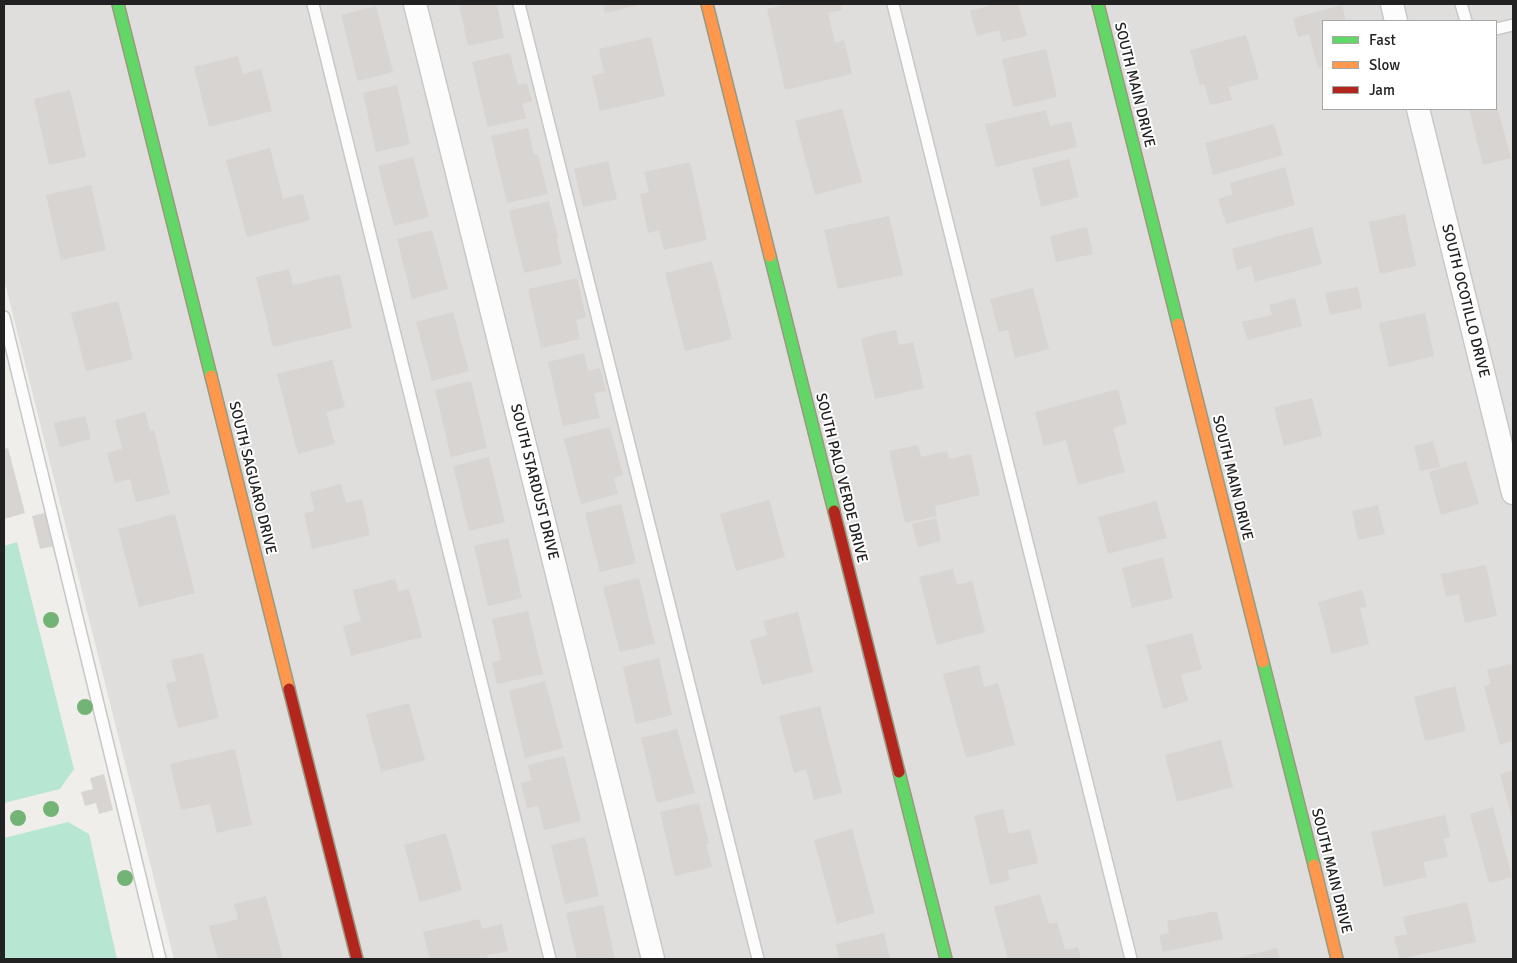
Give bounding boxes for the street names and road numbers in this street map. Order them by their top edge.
street label: SOUTH MAIN DRIVE [1110,21,1158,149]
street label: SOUTH OCOTILLO DRIVE [1437,222,1493,380]
street label: SOUTH PALO VERDE DRIVE [811,391,871,565]
street label: SOUTH SAGUARO DRIVE [224,400,280,556]
street label: SOUTH STARDUST DRIVE [506,402,562,562]
street label: SOUTH MAIN DRIVE [1208,414,1256,542]
street label: SOUTH MAIN DRIVE [1307,807,1355,935]

